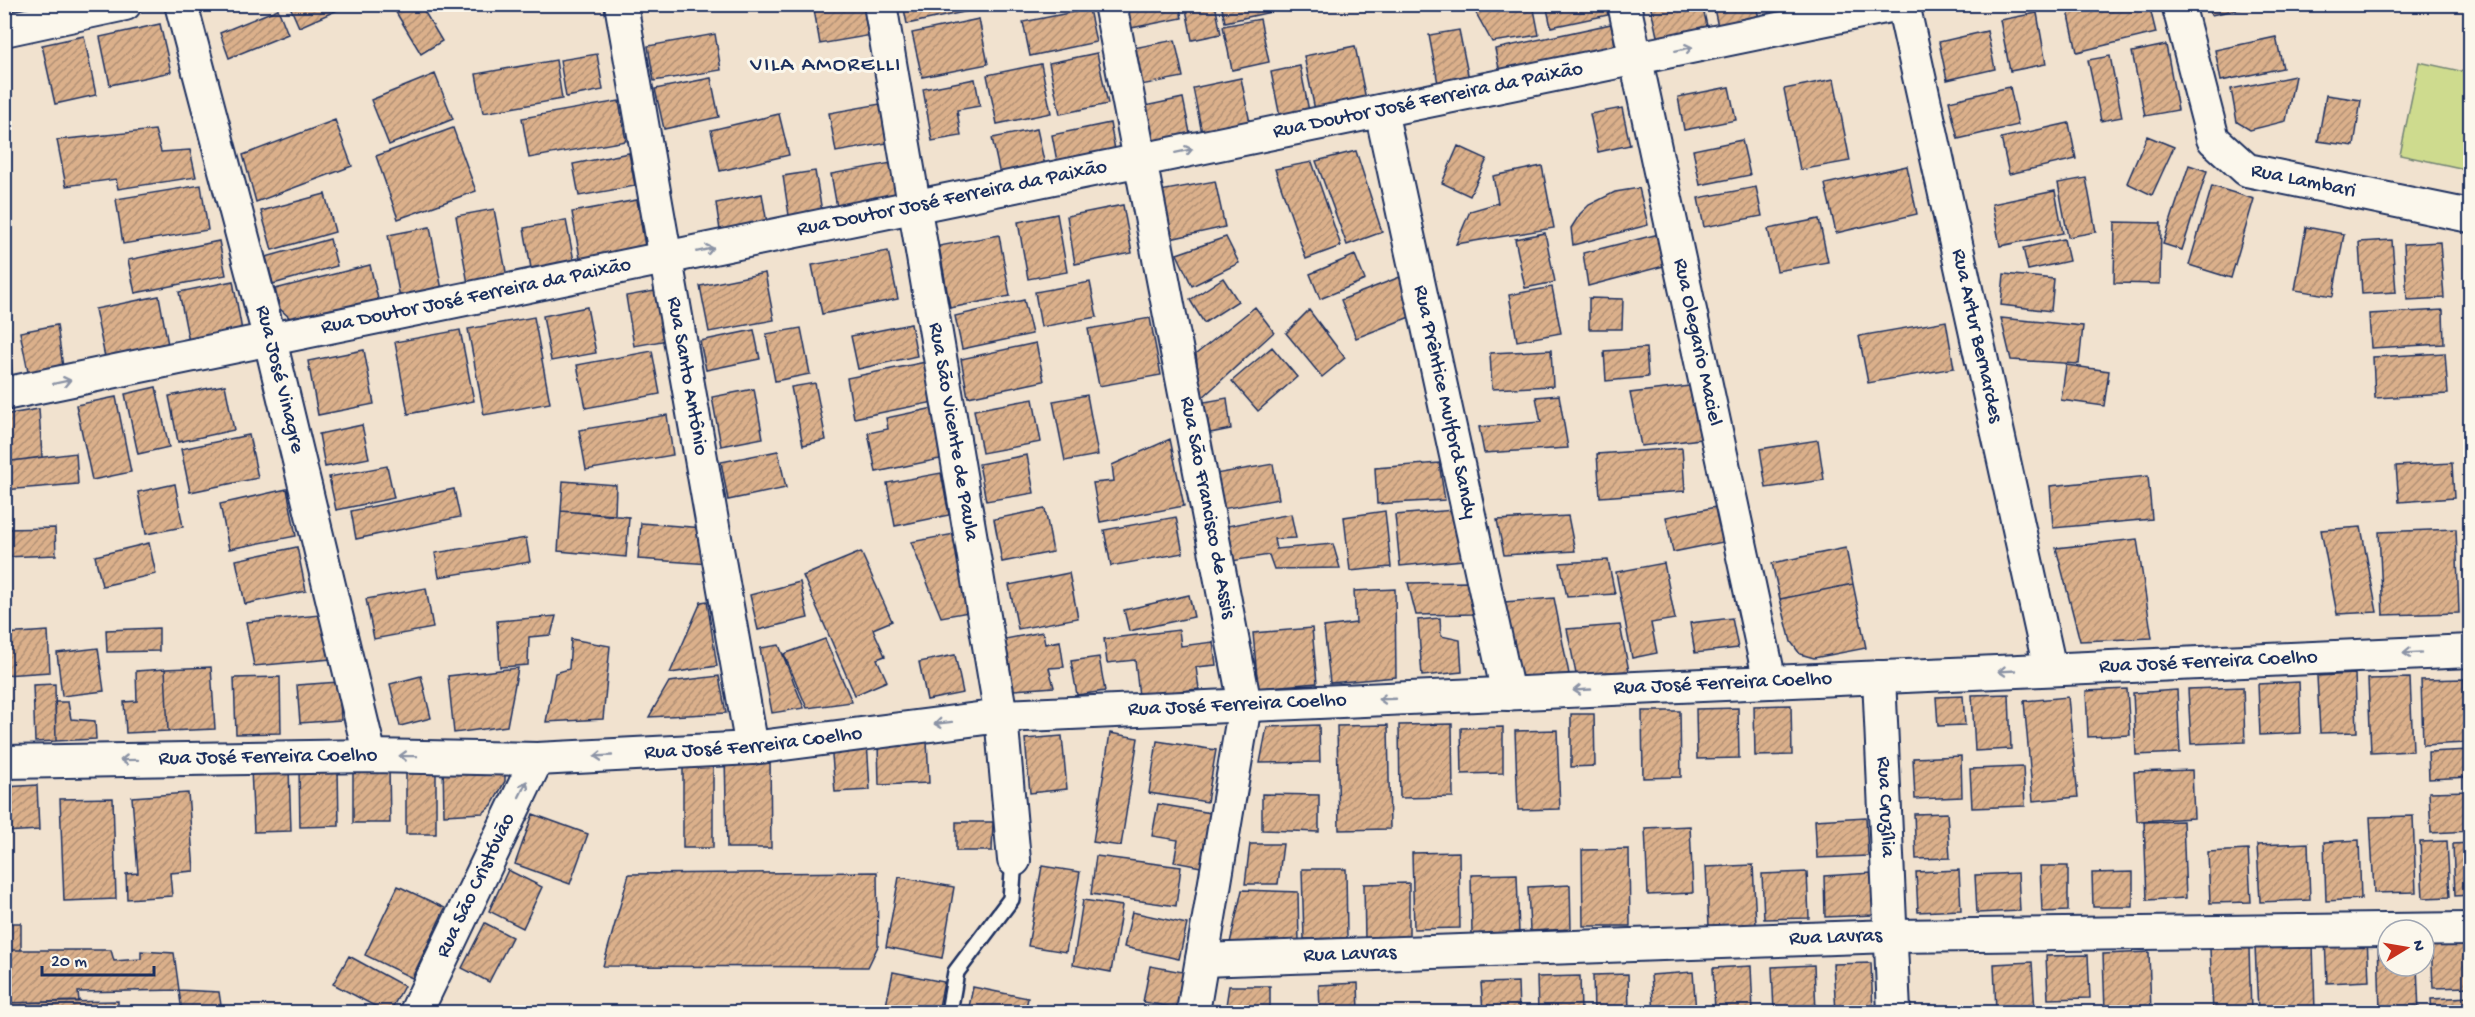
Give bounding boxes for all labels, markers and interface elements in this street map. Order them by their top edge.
one-way arrow [1674,43,1693,54]
district label: VILA AMORELLI [749,53,902,79]
street label: Rua Doutor José Ferreira da Paixão [1271,57,1585,145]
one-way arrow [1174,145,1194,156]
street label: Rua Doutor José Ferreira da Paixão [795,155,1109,243]
street label: Rua Lambari [2249,159,2358,205]
one-way arrow [695,244,715,255]
street label: Rua Artur Bernardes [1945,247,2008,426]
street label: Rua Doutor José Ferreira da Paixão [319,253,633,341]
street label: Rua Olegario Maciel [1667,256,1727,428]
street label: Rua Prêntice Mulford Sandy [1407,283,1482,521]
street label: Rua Santo Antônio [660,295,713,458]
street label: Rua José Vinagre [249,303,310,457]
street label: Rua São Vicente de Paula [922,321,984,544]
one-way arrow [52,376,71,387]
street label: Rua São Francisco de Assis [1173,395,1241,622]
street label: Rua José Ferreira Coelho [2098,645,2318,680]
one-way arrow [2403,648,2423,659]
one-way arrow [1998,666,2018,677]
street label: Rua José Ferreira Coelho [1613,667,1833,701]
one-way arrow [1572,685,1592,696]
street label: Rua José Ferreira Coelho [1127,688,1347,723]
one-way arrow [1378,693,1398,704]
one-way arrow [934,718,954,729]
street label: Rua José Ferreira Coelho [644,721,864,766]
street label: Rua José Ferreira Coelho [158,743,378,772]
one-way arrow [594,750,614,761]
one-way arrow [399,751,419,762]
one-way arrow [120,754,140,766]
street label: Rua Cruzília [1870,756,1900,859]
one-way arrow [517,781,529,799]
street label: Rua São Cristóvão [431,809,522,962]
north arrow [2376,918,2436,978]
street label: Rua Lavras [1789,924,1884,952]
scale bar [42,939,154,977]
text: N [2407,939,2428,953]
street label: Rua Lavras [1303,941,1398,969]
text: 20 m [51,952,87,973]

